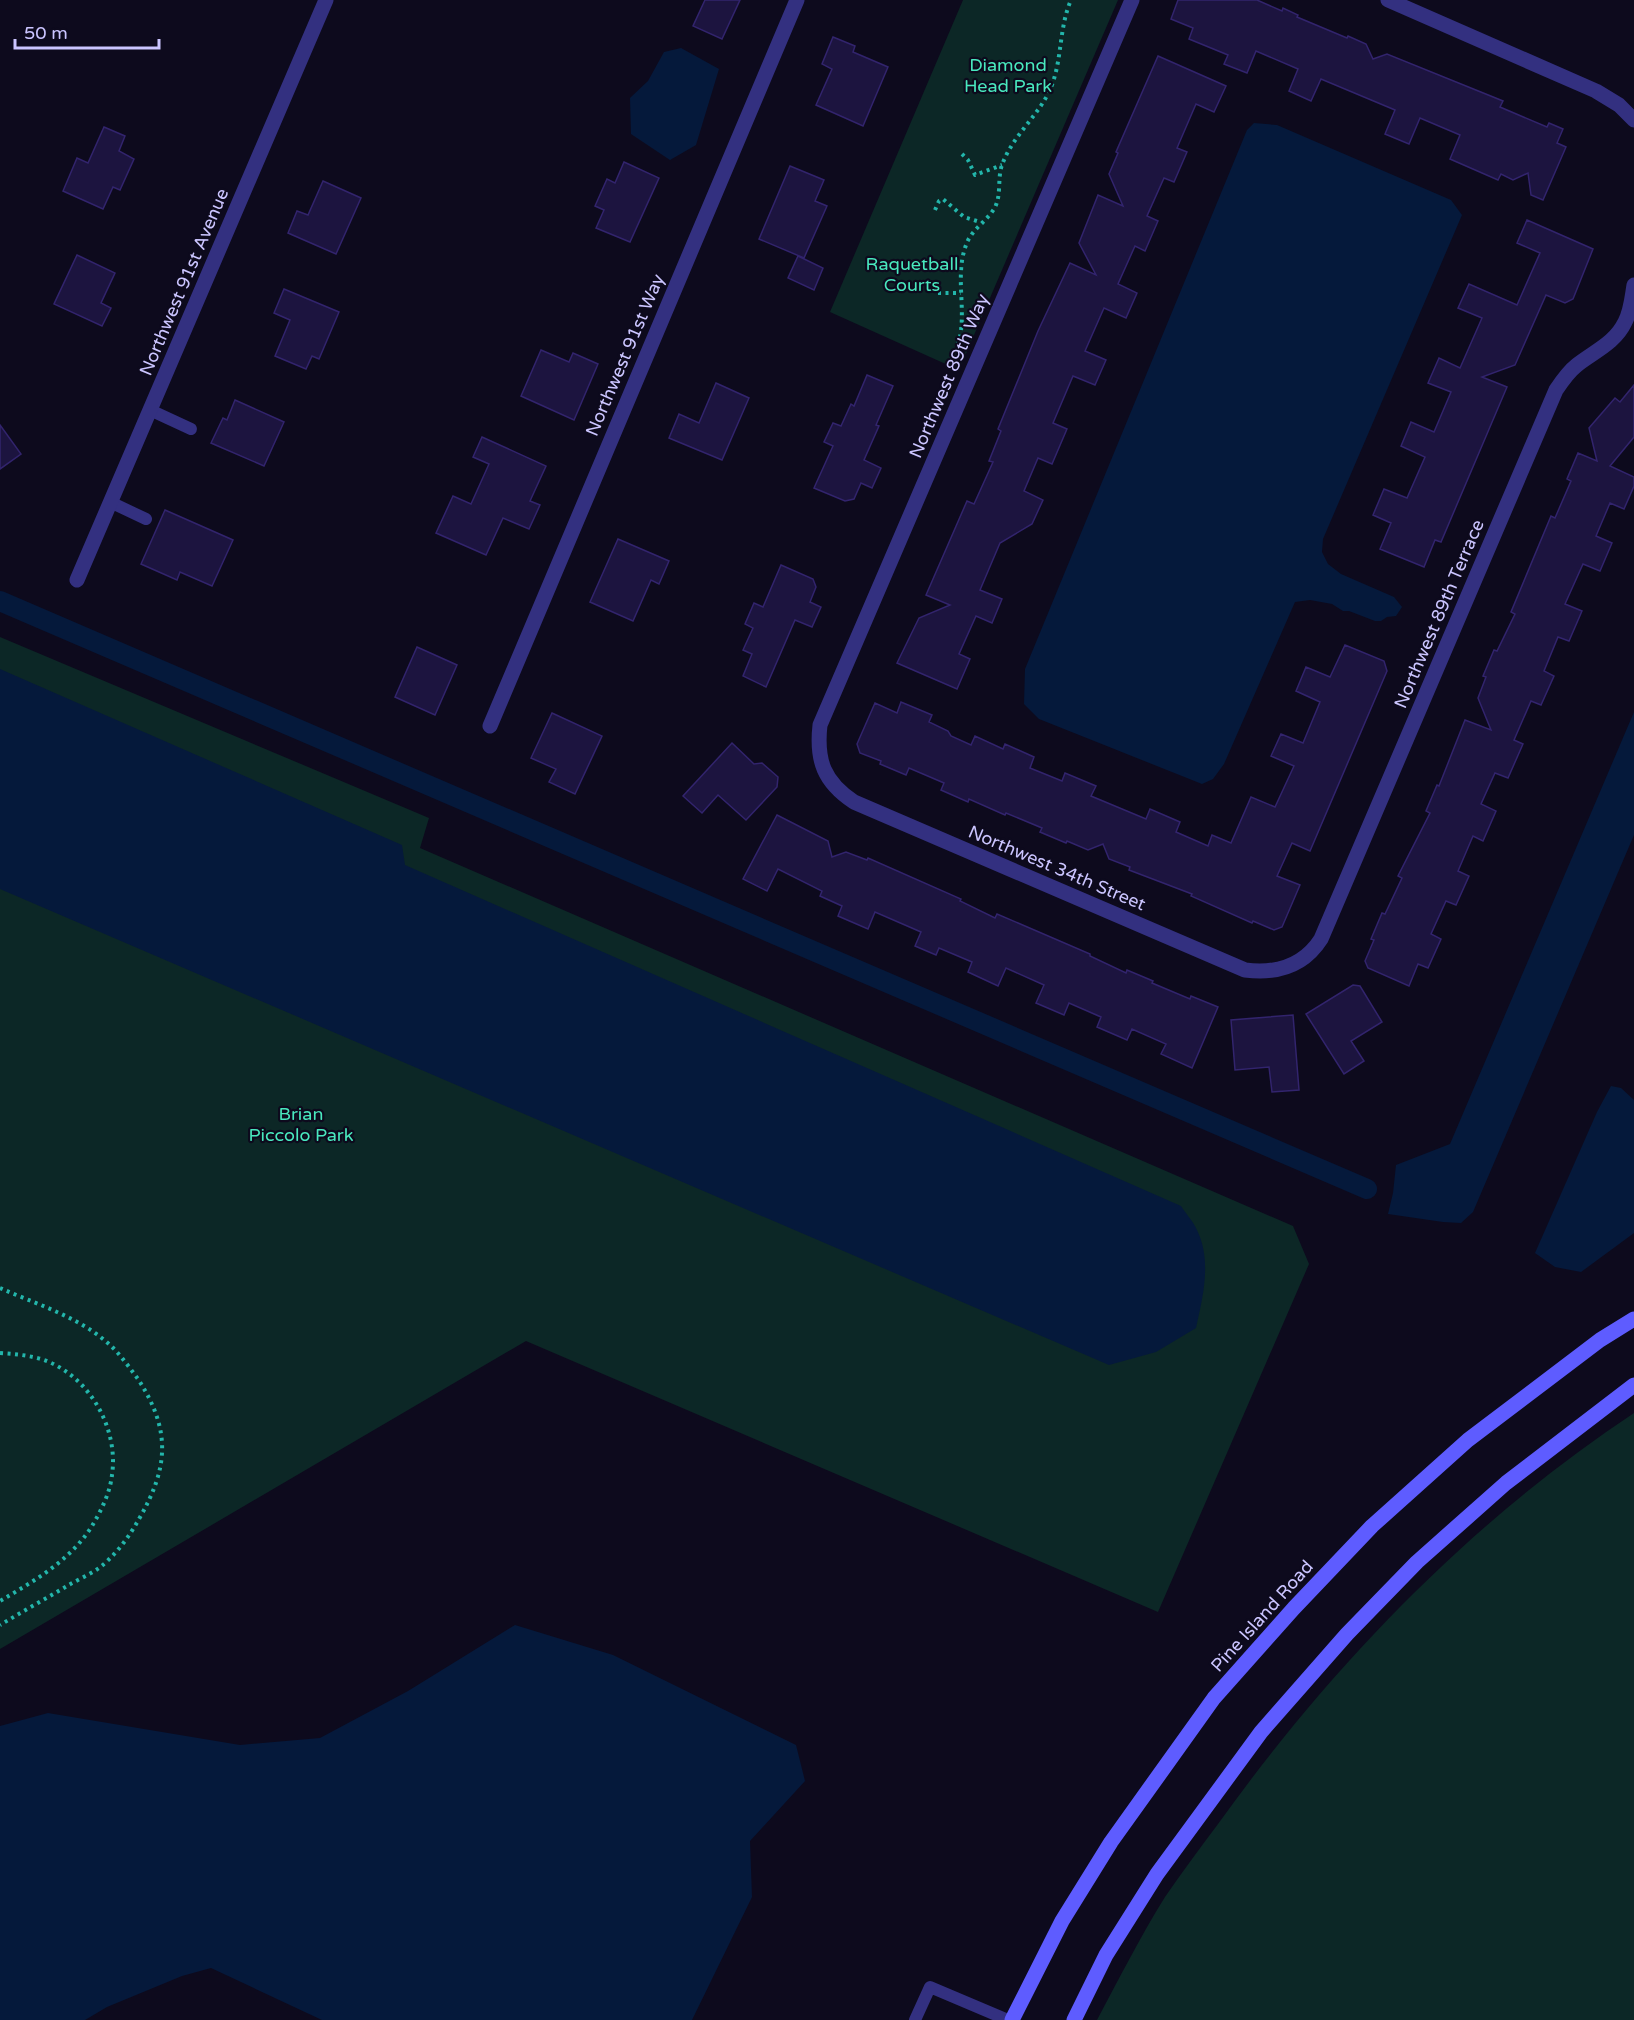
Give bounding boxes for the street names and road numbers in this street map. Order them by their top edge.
street label: Northwest 91st Avenue [135,185,233,379]
street label: Northwest 91st Way [581,270,669,439]
street label: Northwest 89th Way [904,290,994,461]
street label: Northwest 89th Terrace [1389,516,1489,712]
street label: Northwest 34th Street [965,821,1149,915]
street label: Pine Island Road [1206,1556,1318,1676]

